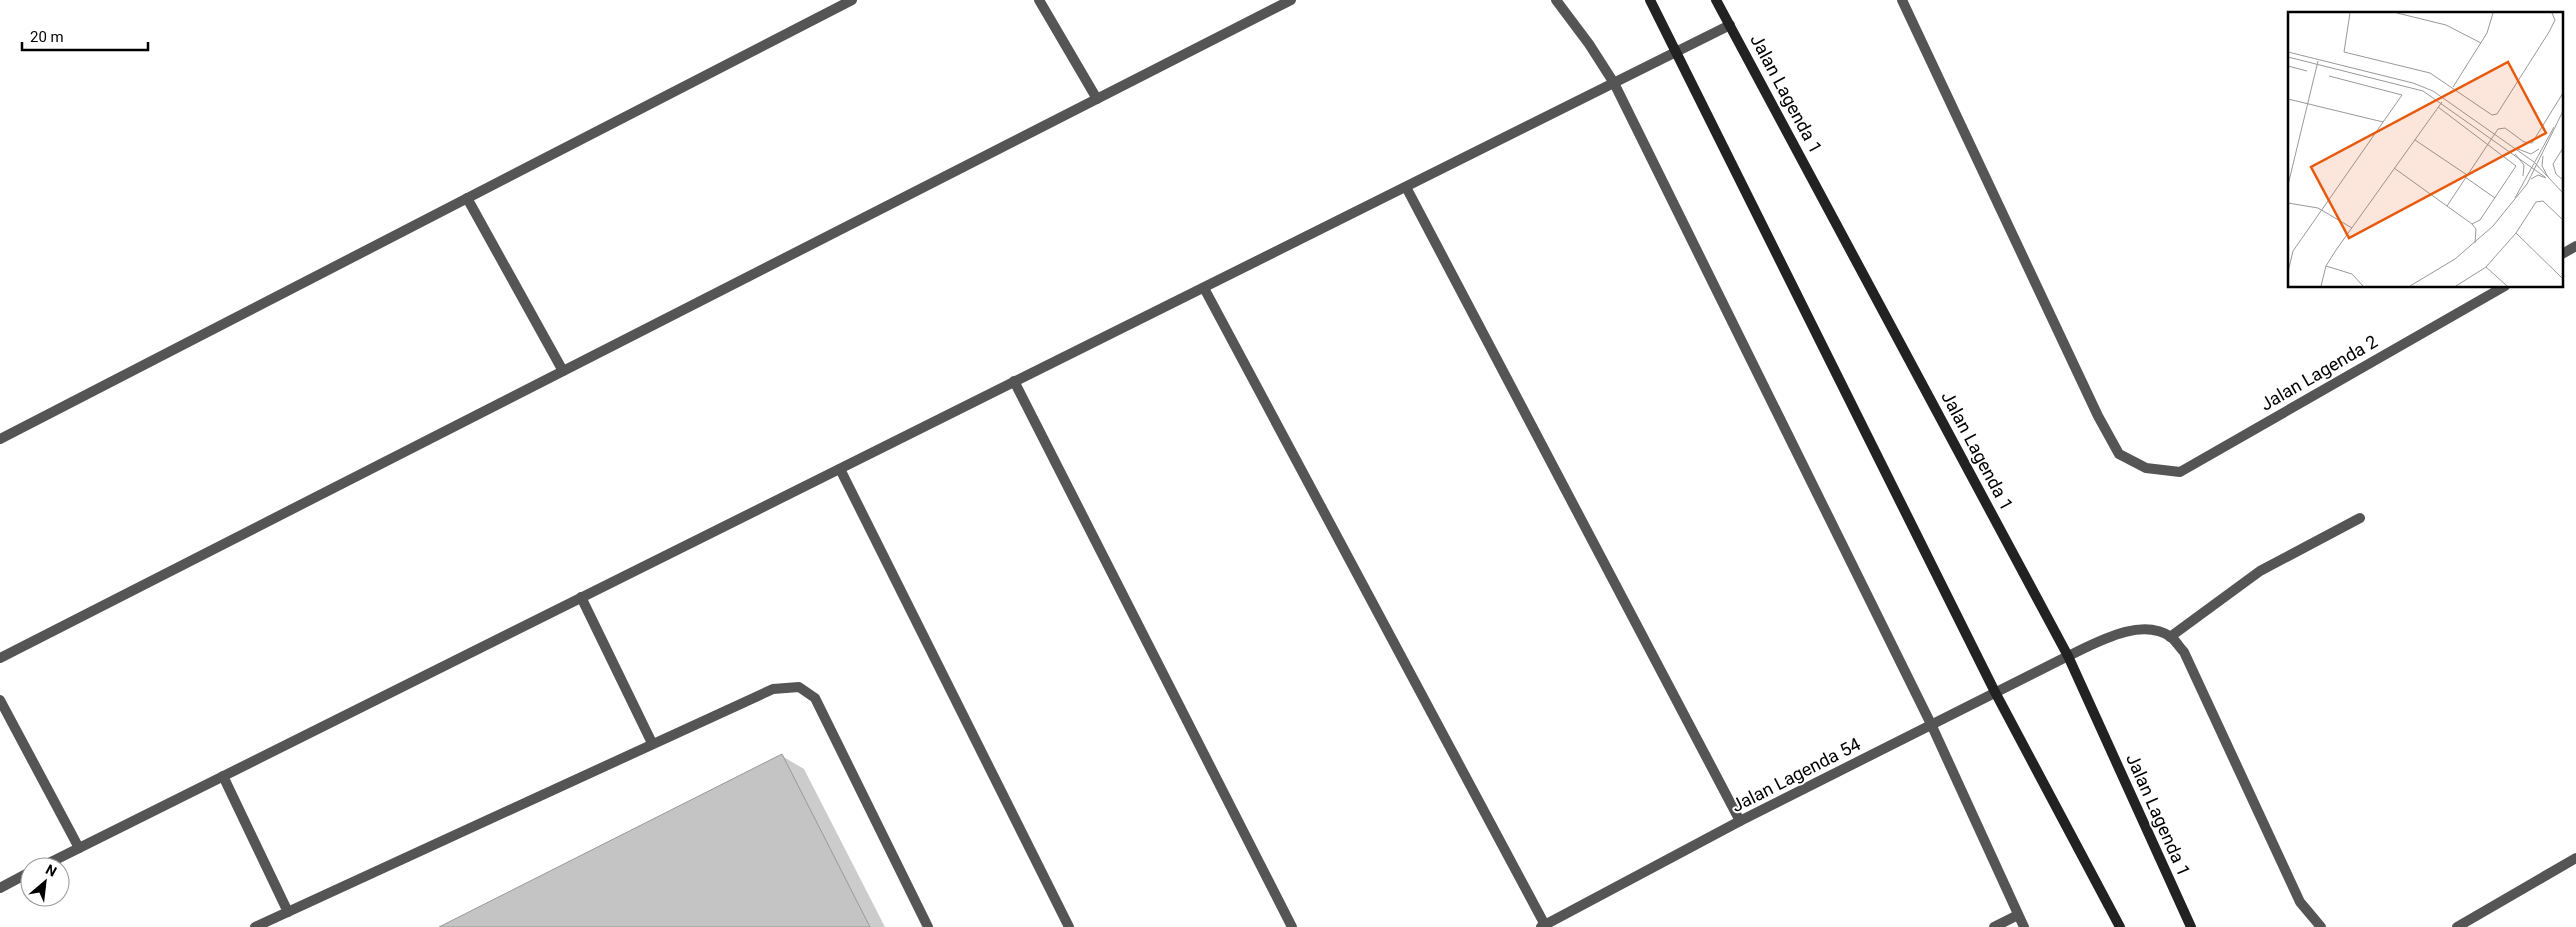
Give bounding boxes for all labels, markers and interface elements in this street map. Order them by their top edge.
inset map [2288,12,2564,288]
scale bar [22,20,149,52]
text: 20 m [30,28,64,46]
street label: Jalan Lagenda 1 [1746,31,1827,157]
street label: Jalan Lagenda 2 [2256,330,2381,415]
street label: Jalan Lagenda 1 [1937,388,2018,514]
street label: Jalan Lagenda 54 [1728,733,1864,816]
street label: Jalan Lagenda 1 [2122,750,2195,879]
north arrow [20,857,70,907]
text: N [43,861,59,880]

